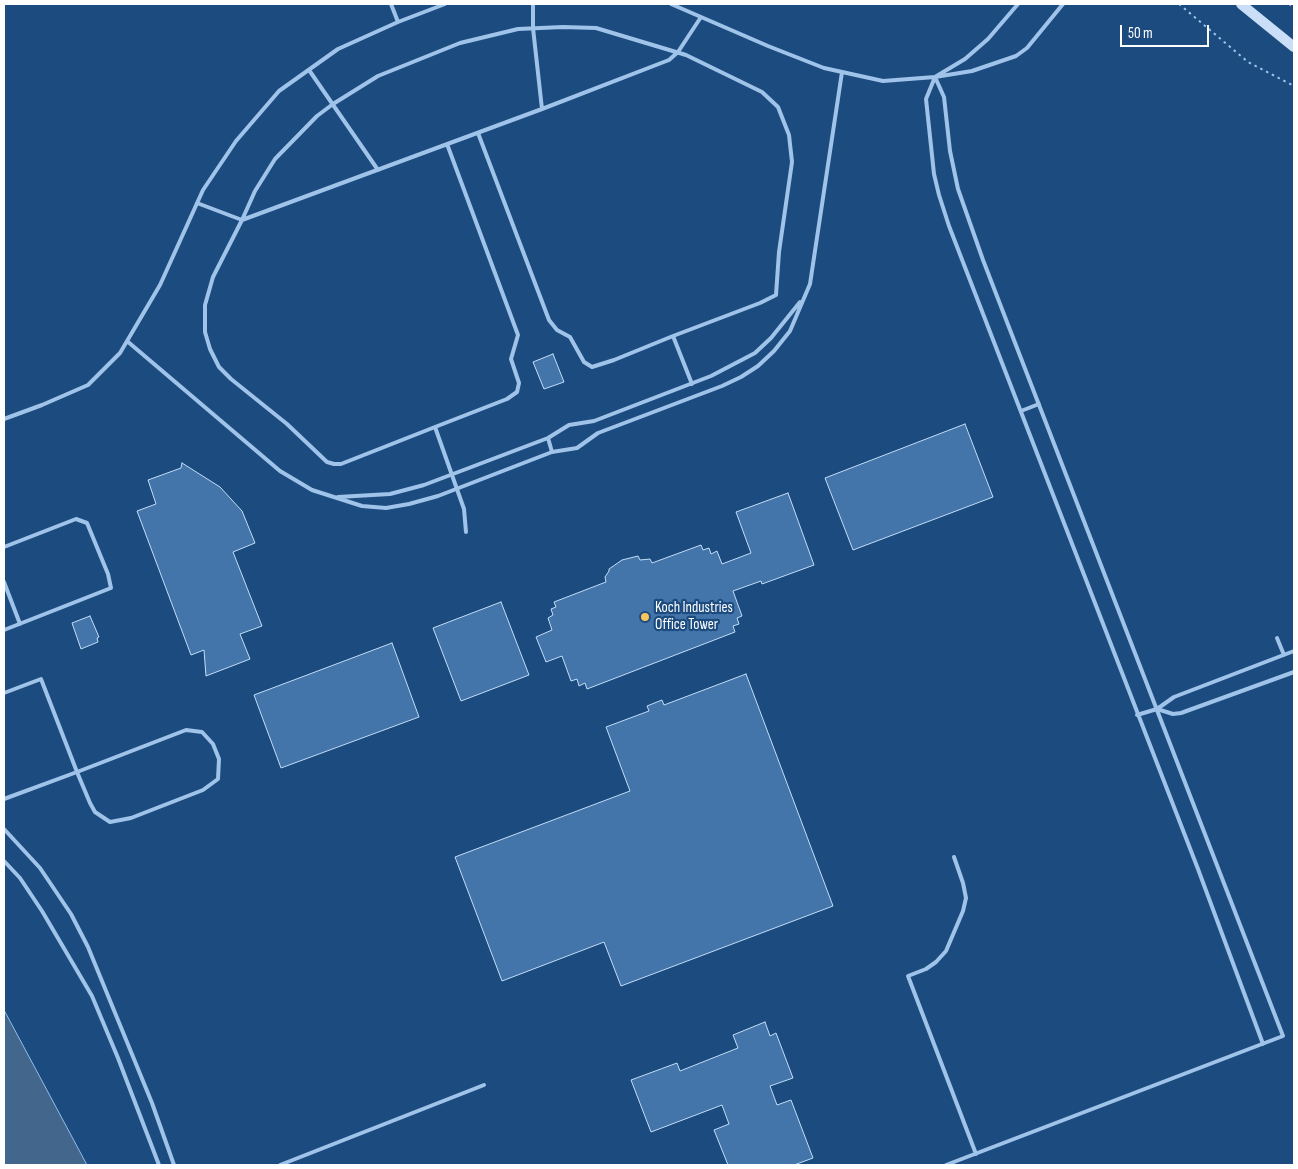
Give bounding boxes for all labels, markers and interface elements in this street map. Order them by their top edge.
scale bar [1123,15,1212,47]
text: 50 m [1128,24,1153,43]
place label: Koch Industries Office Tower [655,599,733,634]
marker: Koch Industries Office Tower [639,611,651,623]

